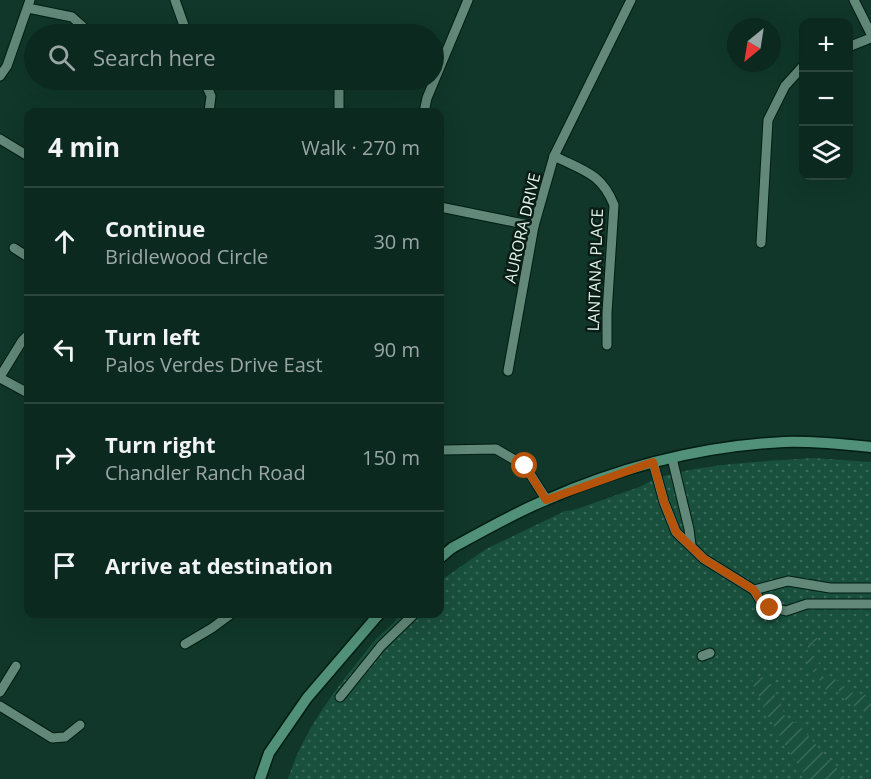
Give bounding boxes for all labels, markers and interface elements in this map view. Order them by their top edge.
north arrow [727,18,781,72]
map controls [799,18,853,180]
button: + [799,18,853,72]
search box [24,24,444,90]
icon: search [45,41,78,74]
text: Search here [93,42,216,72]
button: − [799,72,853,126]
button: layers [799,126,853,180]
text: 4 min [48,129,120,165]
text: Walk · 270 m [301,134,420,161]
street label: AURORA DRIVE [499,171,545,285]
street label: LANTANA PLACE [582,208,608,332]
text: Continue [105,213,205,243]
icon: ahead [48,225,81,258]
text: 30 m [373,228,420,255]
text: Bridlewood Circle [105,243,268,270]
text: Turn left [105,321,200,351]
icon: left [48,333,81,366]
text: 90 m [373,336,420,363]
text: Palos Verdes Drive East [105,351,323,378]
text: Turn right [105,429,216,459]
icon: right [48,441,81,474]
text: 150 m [362,444,420,471]
route start [511,452,537,478]
text: Chandler Ranch Road [105,459,306,486]
icon: arrive [48,549,81,582]
text: Arrive at destination [105,550,333,580]
route end [756,594,782,620]

